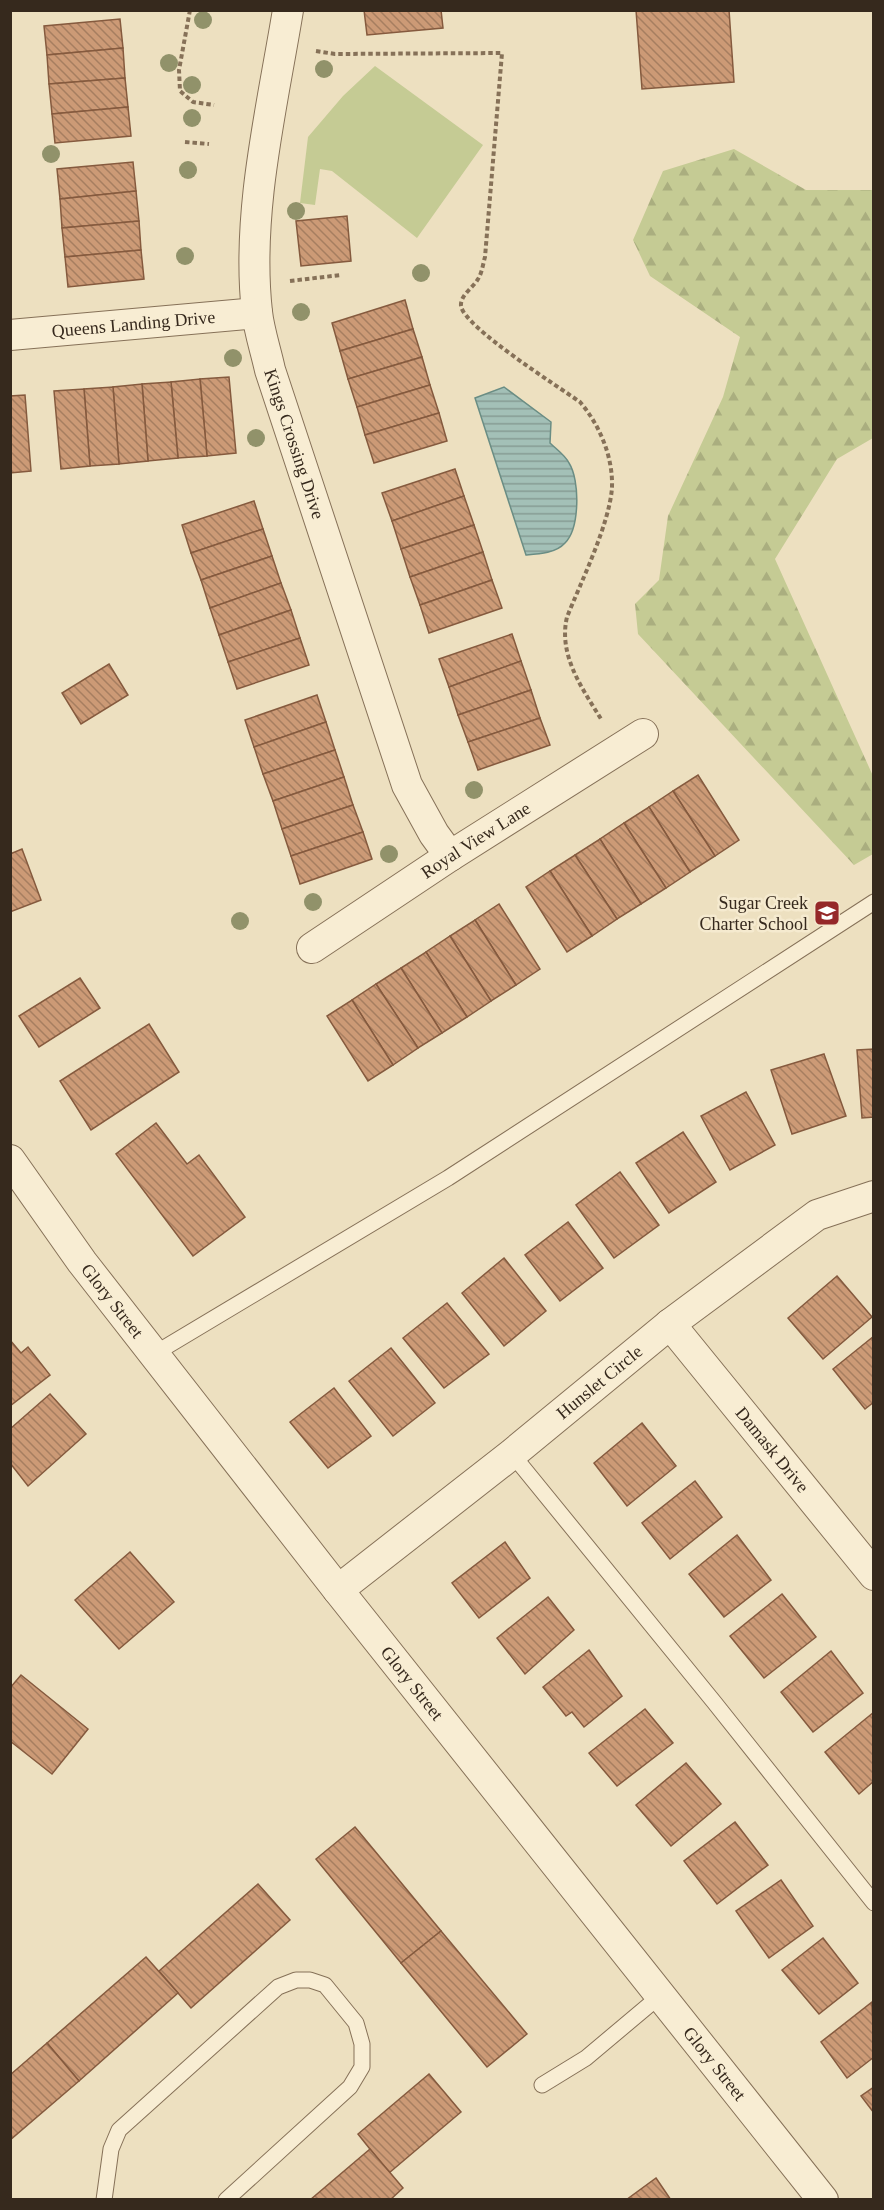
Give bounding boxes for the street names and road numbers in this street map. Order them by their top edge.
street label: Queens Landing Drive [51,307,216,341]
street label: Kings Crossing Drive [260,366,329,522]
street label: Royal View Lane [417,798,534,882]
street label: Glory Street [77,1260,147,1342]
street label: Hunslet Circle [553,1341,646,1423]
street label: Damask Drive [731,1403,813,1497]
street label: Glory Street [377,1642,447,1724]
street label: Glory Street [679,2023,750,2104]

